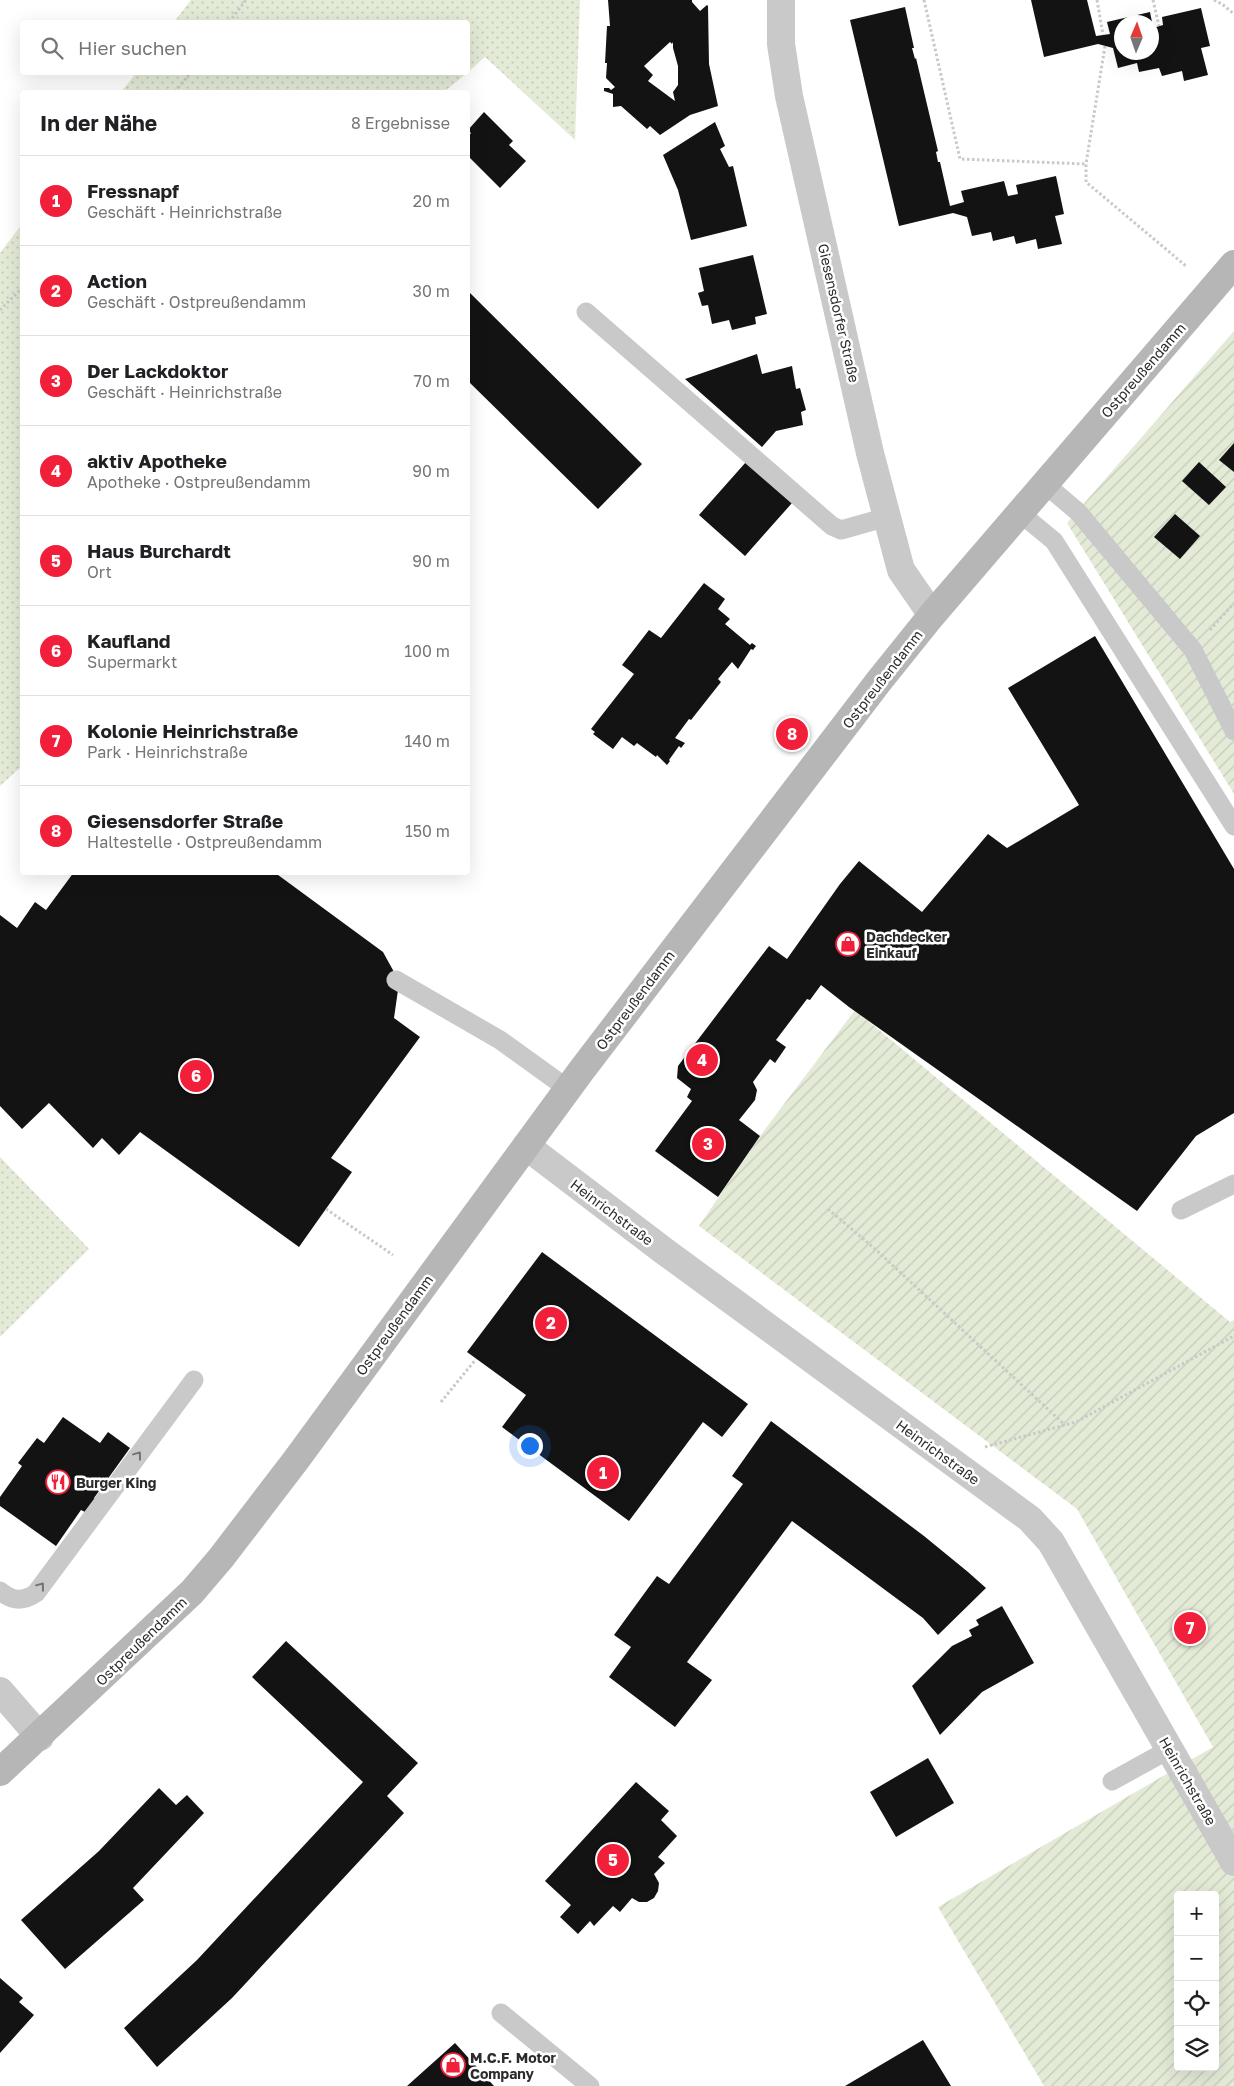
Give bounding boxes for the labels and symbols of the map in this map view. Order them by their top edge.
north arrow [1114,15,1159,60]
street label: Giesensdorfer Straße [815,242,863,384]
street label: Ostpreußendamm [1097,319,1189,421]
street label: Ostpreußendamm [838,626,926,732]
pin: 8 [776,715,808,753]
place label: Dachdecker Einkauf [866,928,948,961]
shop icon: Dachdecker Einkauf [835,931,861,957]
street label: Ostpreußendamm [592,947,678,1053]
pin: 4 [686,1041,718,1079]
pin: 6 [180,1057,212,1095]
pin: 3 [692,1125,724,1163]
street label: Heinrichstraße [567,1175,657,1249]
street label: Ostpreußendamm [352,1271,436,1379]
pin: 2 [535,1304,567,1342]
street label: Heinrichstraße [893,1416,983,1488]
your location [517,1433,543,1459]
one-way arrow [132,1451,141,1461]
pin: 1 [587,1454,619,1492]
restaurant icon: Burger King [45,1469,71,1495]
place label: Burger King [76,1474,156,1491]
one-way arrow [35,1582,44,1592]
street label: Ostpreußendamm [92,1593,190,1689]
pin: 7 [1174,1609,1206,1647]
street label: Heinrichstraße [1156,1734,1220,1828]
pin: 5 [597,1841,629,1879]
place label: M.C.F. Motor Company [470,2049,557,2082]
shop icon: M.C.F. Motor Company [440,2052,466,2078]

